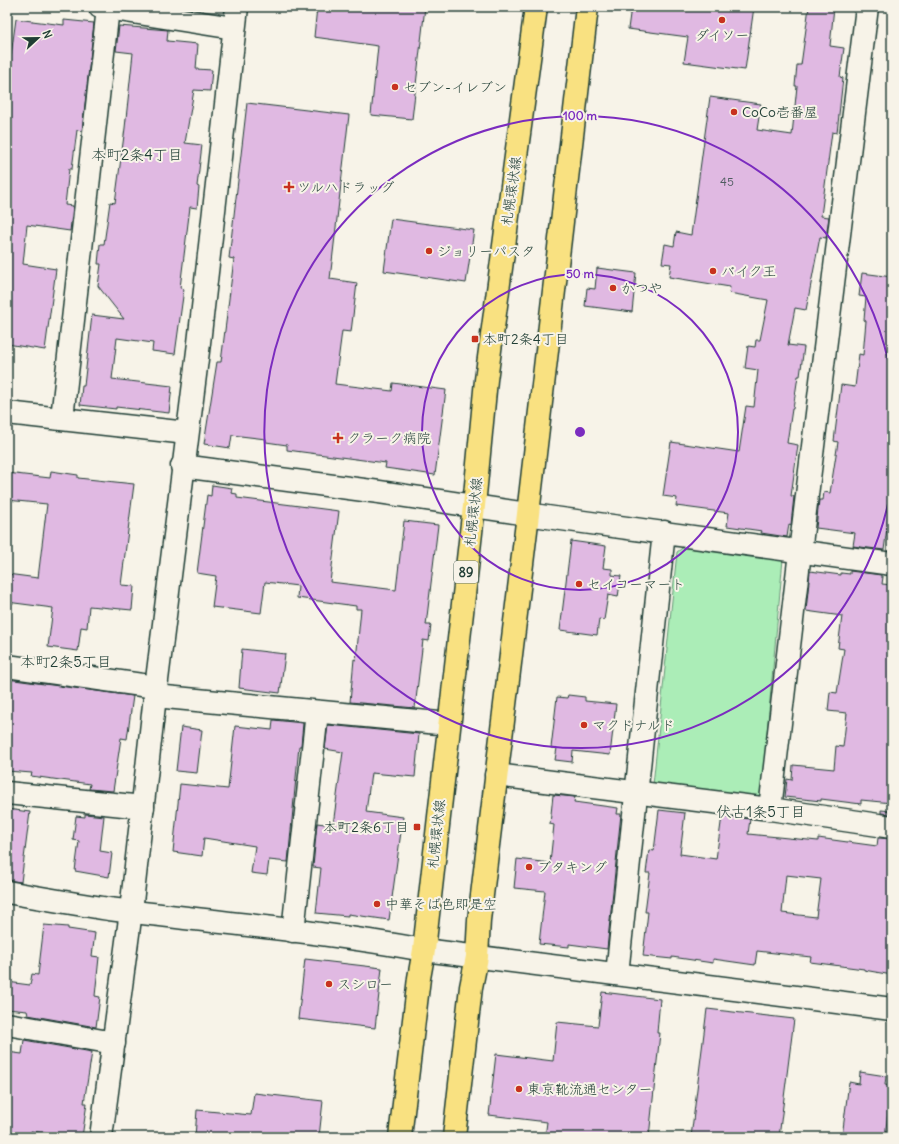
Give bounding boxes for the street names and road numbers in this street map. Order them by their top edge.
street label: 札幌環状線 [497,155,525,227]
street label: 札幌環状線 [460,476,486,548]
road number: 89 [454,561,478,583]
street label: 札幌環状線 [423,798,449,870]

